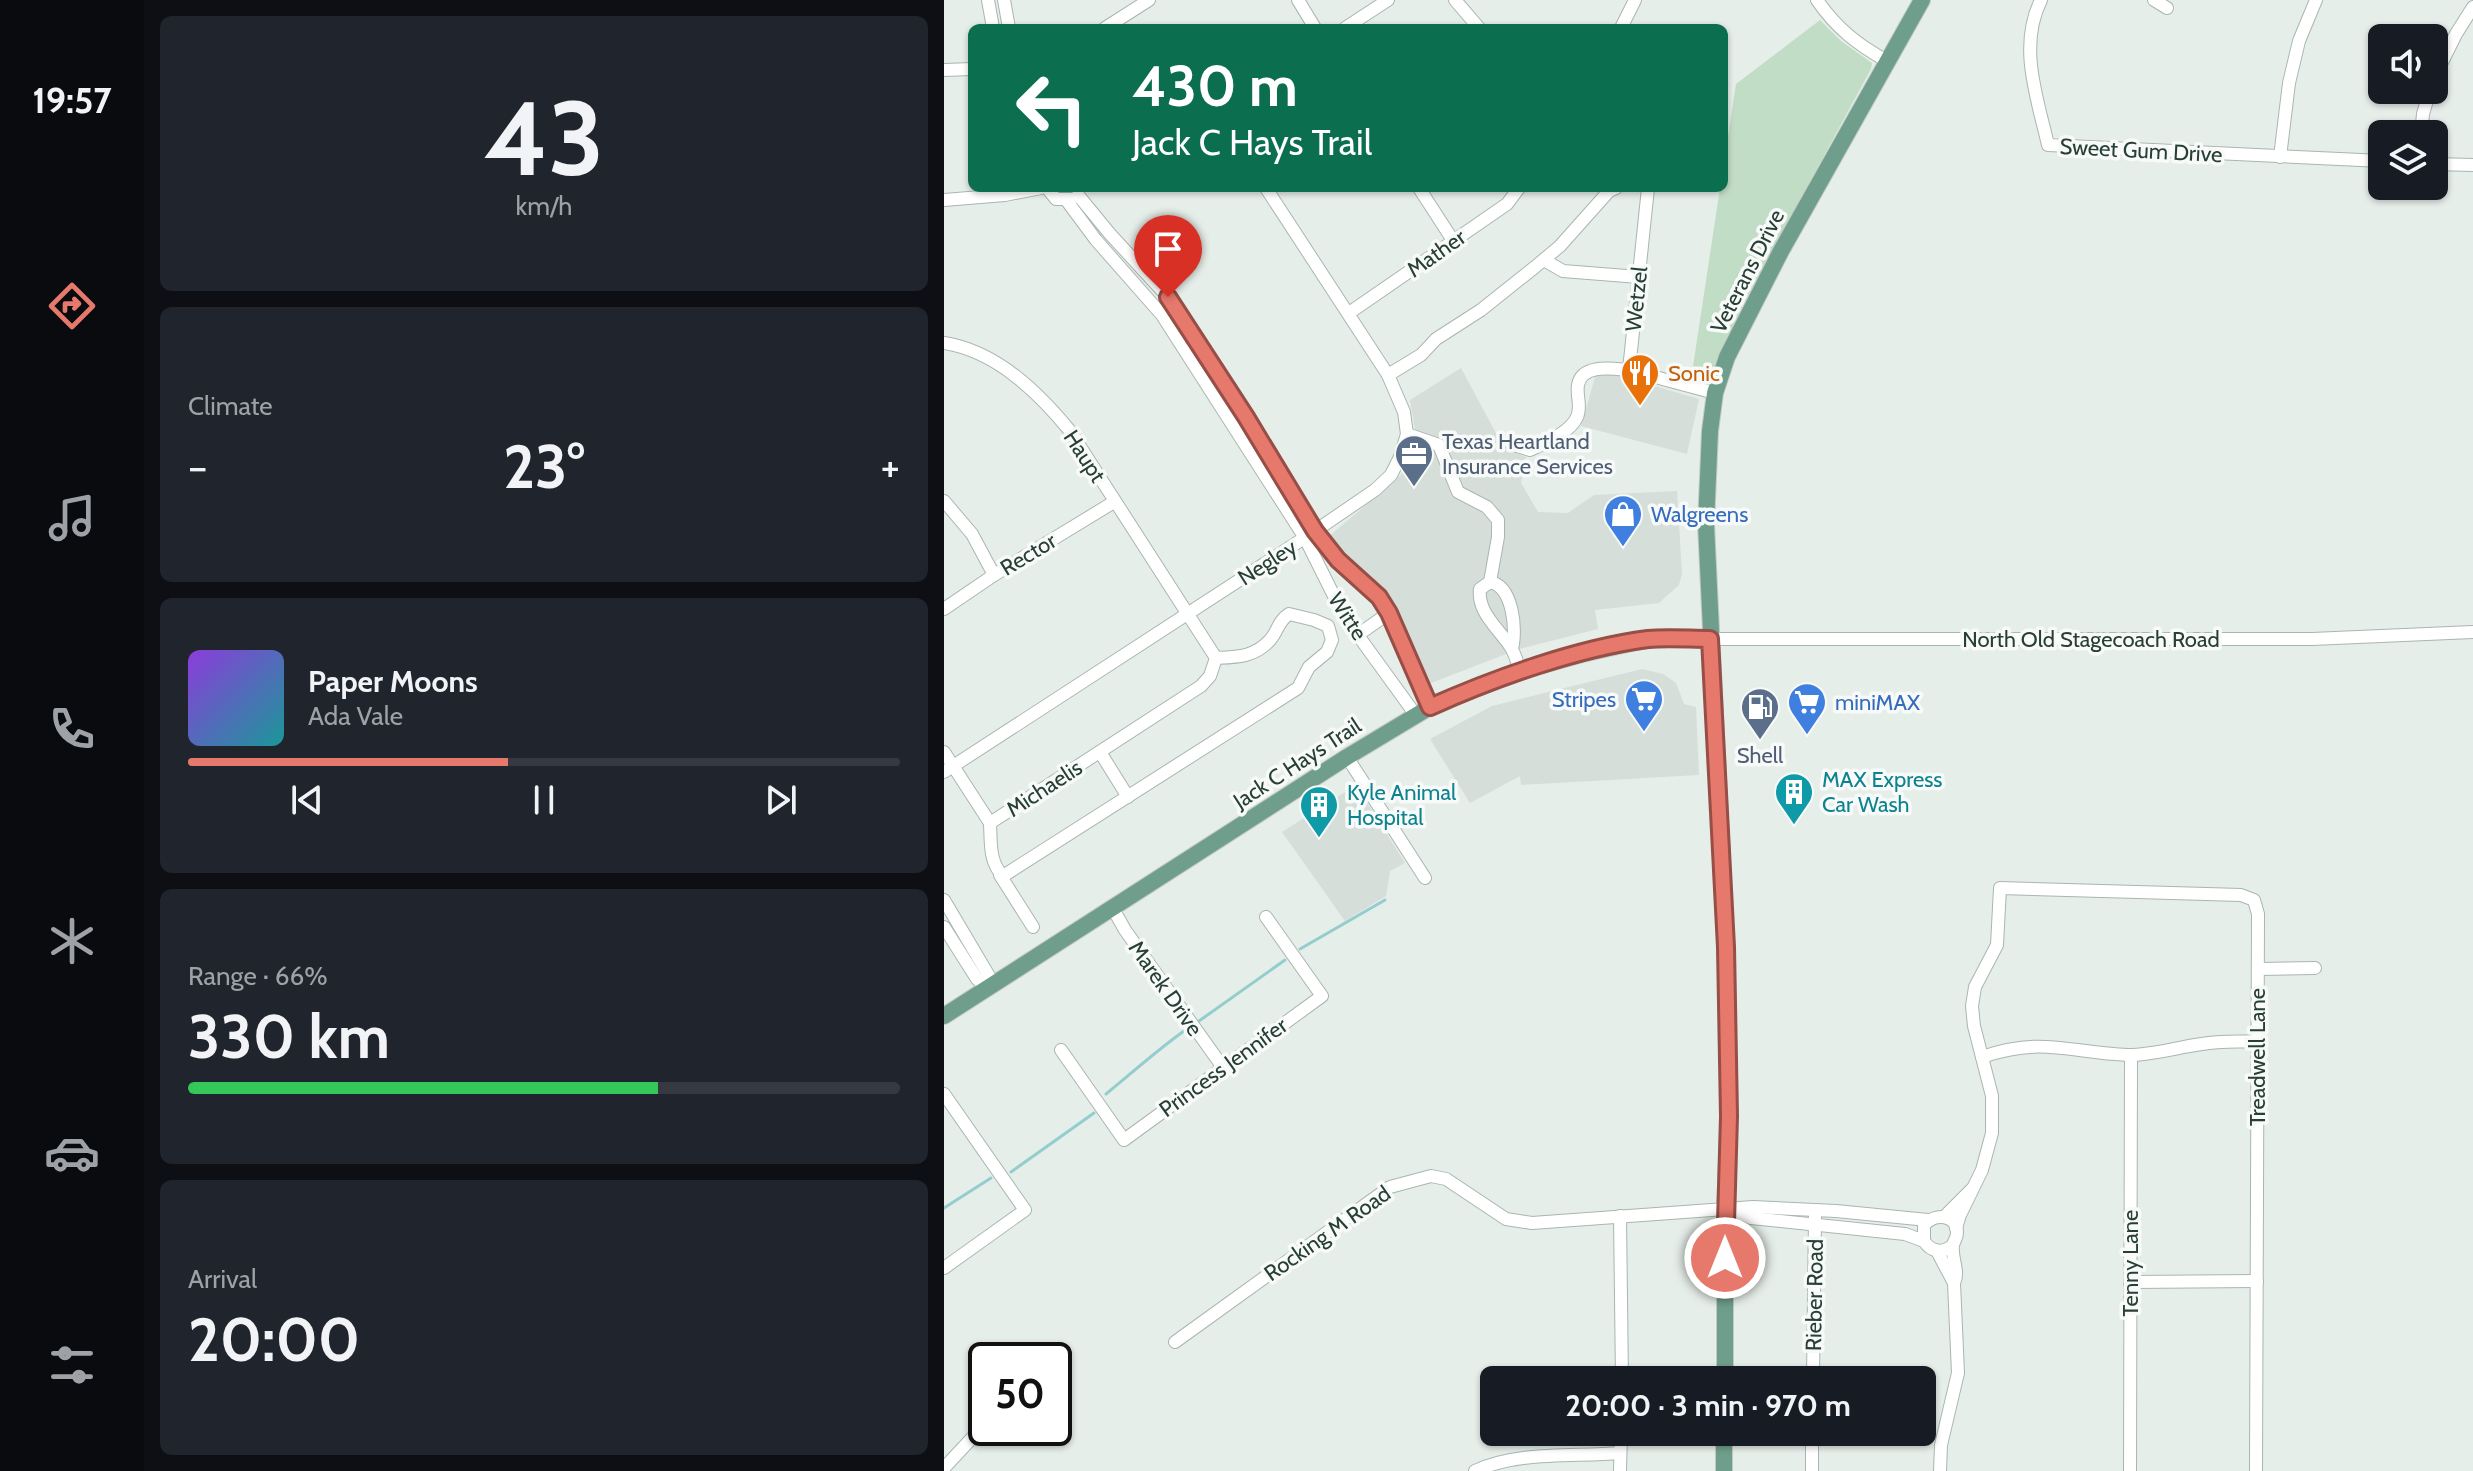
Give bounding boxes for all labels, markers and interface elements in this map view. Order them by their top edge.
map controls [2368,24,2448,200]
button: sound [2368,24,2448,104]
text: 430 m [1132,52,1298,120]
icon: left [1000,56,1104,160]
text: 43 [484,75,604,201]
text: 19:57 [32,78,112,122]
text: Jack C Hays Trail [1132,120,1372,164]
button: layers [2368,120,2448,200]
street label: Sweet Gum Drive [2059,133,2223,168]
text: km/h [516,190,572,222]
street label: Veterans Drive [1705,205,1790,338]
pin [1134,215,1202,297]
street label: Mather [1402,224,1471,283]
icon: arrive [1146,227,1190,271]
street label: Wetzel [1620,264,1653,333]
icon: directions [44,278,100,334]
restaurant icon: Sonic [1619,352,1661,407]
place label: Sonic [1668,360,1720,387]
text: Climate [188,390,273,422]
street label: Haupt [1058,425,1112,488]
place label: Texas Heartland Insurance Services [1442,428,1613,480]
text: 23° [503,430,585,503]
office icon: Texas Heartland Insurance Services [1393,433,1435,488]
text: − [188,440,207,493]
text: + [881,440,900,493]
icon: music [44,490,100,546]
shop icon: Walgreens [1602,493,1644,548]
place label: Walgreens [1651,501,1748,528]
street label: Rector [995,527,1061,582]
street label: Negley [1233,533,1302,591]
street label: Witte [1322,587,1373,645]
street label: North Old Stagecoach Road [1962,626,2220,653]
text: Paper Moons [308,663,478,700]
supermarket icon: Stripes [1623,678,1665,733]
supermarket icon: miniMAX [1786,681,1828,736]
place label: Stripes [1552,686,1616,713]
fuel station icon: Shell [1739,686,1781,741]
place label: miniMAX [1835,689,1920,716]
text: Ada Vale [308,700,403,732]
icon: phone [44,701,100,757]
street label: Jack C Hays Trail [1228,712,1367,815]
place label: Shell [1737,742,1784,769]
street label: Michaelis [1001,754,1087,823]
place label: MAX Express Car Wash [1822,766,1942,818]
building icon: MAX Express Car Wash [1773,771,1815,826]
icon: previous [285,778,329,822]
icon: pause [522,778,566,822]
icon: next [759,778,803,822]
place label: Kyle Animal Hospital [1347,779,1457,831]
building icon: Kyle Animal Hospital [1298,784,1340,839]
icon: climate [44,913,100,969]
street label: Marek Drive [1123,935,1208,1041]
text: Range · 66% [188,960,328,992]
street label: Treadwell Lane [2244,988,2271,1126]
text: 330 km [188,1000,390,1073]
street label: Princess Jennifer [1154,1012,1293,1123]
icon: car [44,1125,100,1181]
street label: Rocking M Road [1259,1180,1396,1287]
street label: Tenny Lane [2117,1210,2144,1316]
position arrow [1683,1216,1767,1300]
street label: Rieber Road [1800,1239,1829,1351]
text: Arrival [188,1263,257,1295]
text: 20:00 [188,1303,360,1376]
icon: filters [44,1337,100,1393]
speed limit sign: 50 [968,1342,1072,1446]
text: 20:00 · 3 min · 970 m [1565,1387,1851,1424]

